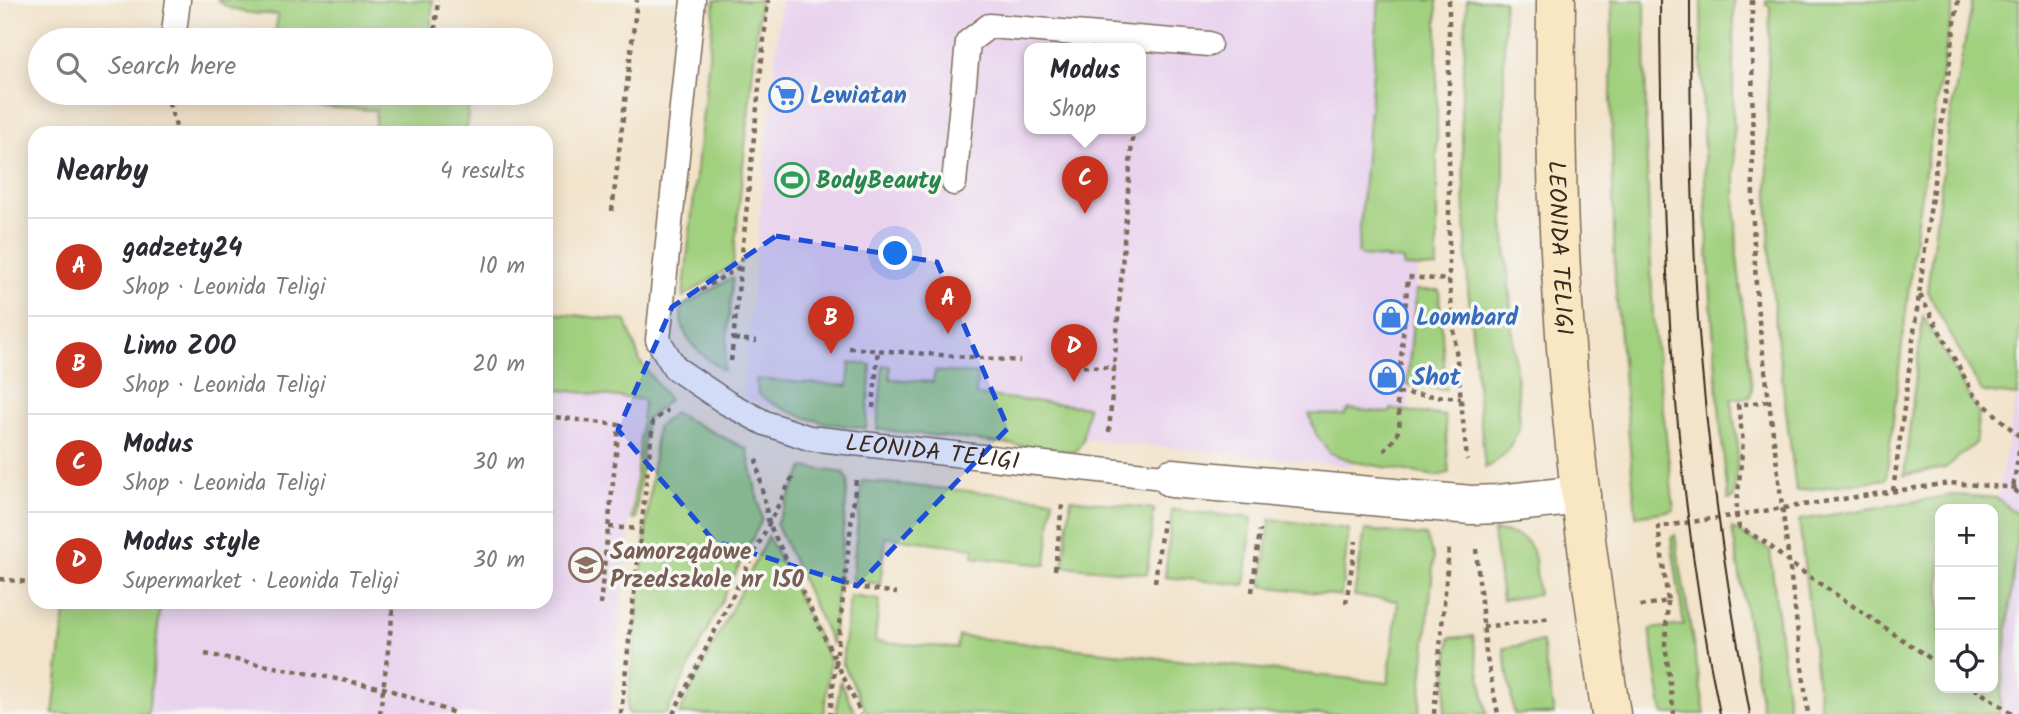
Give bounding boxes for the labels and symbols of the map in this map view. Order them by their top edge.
supermarket icon: Lewiatan [767,76,805,114]
place label: Lewiatan [810,77,907,116]
pin: C [1062,156,1108,214]
street label: LEONIDA TELIGI [1536,160,1583,337]
sports icon: BodyBeauty [773,161,811,199]
place label: BodyBeauty [816,162,942,201]
your location [878,236,912,270]
pin: A [925,276,971,334]
pin: B [808,296,854,354]
shop icon: Loombard [1372,298,1410,336]
place label: Loombard [1416,299,1519,338]
pin: D [1051,324,1097,382]
shop icon: Shot [1368,358,1406,396]
place label: Shot [1412,359,1462,398]
street label: LEONIDA TELIGI [843,424,1021,482]
place label: Samorządowe Przedszkole nr 150 [610,533,804,600]
school or university icon: Samorządowe Przedszkole nr 150 [567,546,605,584]

